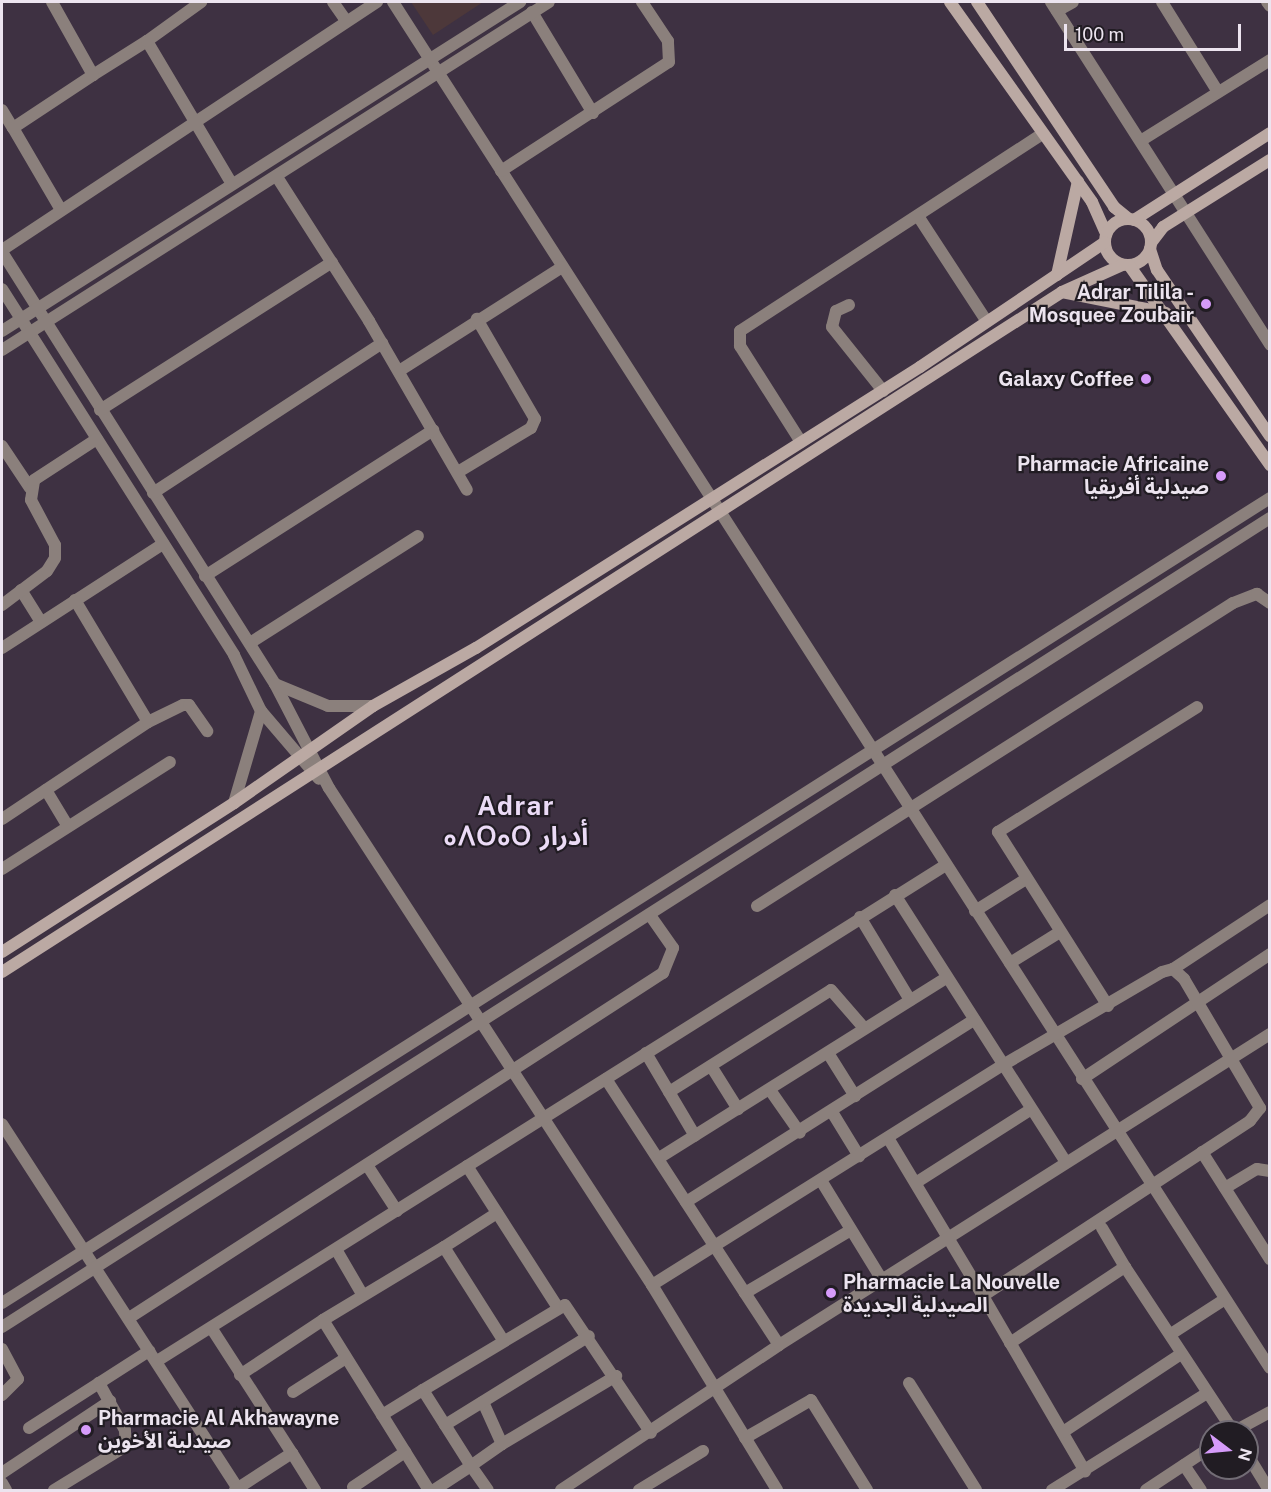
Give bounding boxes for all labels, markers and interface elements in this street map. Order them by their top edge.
scale bar [1067,12,1244,50]
text: 100 m [1075,24,1124,45]
place label: Adrar Tilila - Mosquee Zoubair [1029,280,1194,327]
marker: Adrar Tilila - Mosquee Zoubair [1199,297,1213,311]
place label: Galaxy Coffee [998,367,1134,391]
marker: Galaxy Coffee [1139,372,1153,386]
place label: Pharmacie Africaine صيدلية أفريقيا [1017,452,1209,499]
marker: Pharmacie Africaine صيدلية أفريقيا [1214,469,1228,483]
district label: Adrar ⴰⴷⵔⴰⵔ أدرار [448,790,584,852]
place label: Pharmacie La Nouvelle الصيدلية الجديدة [843,1270,1060,1317]
marker: Pharmacie La Nouvelle الصيدلية الجديدة [824,1286,838,1300]
place label: Pharmacie Al Akhawayne صيدلية الأخوين [98,1406,339,1453]
north arrow [1199,1420,1259,1480]
marker: Pharmacie Al Akhawayne صيدلية الأخوين [79,1423,93,1437]
text: N [1234,1446,1256,1463]

